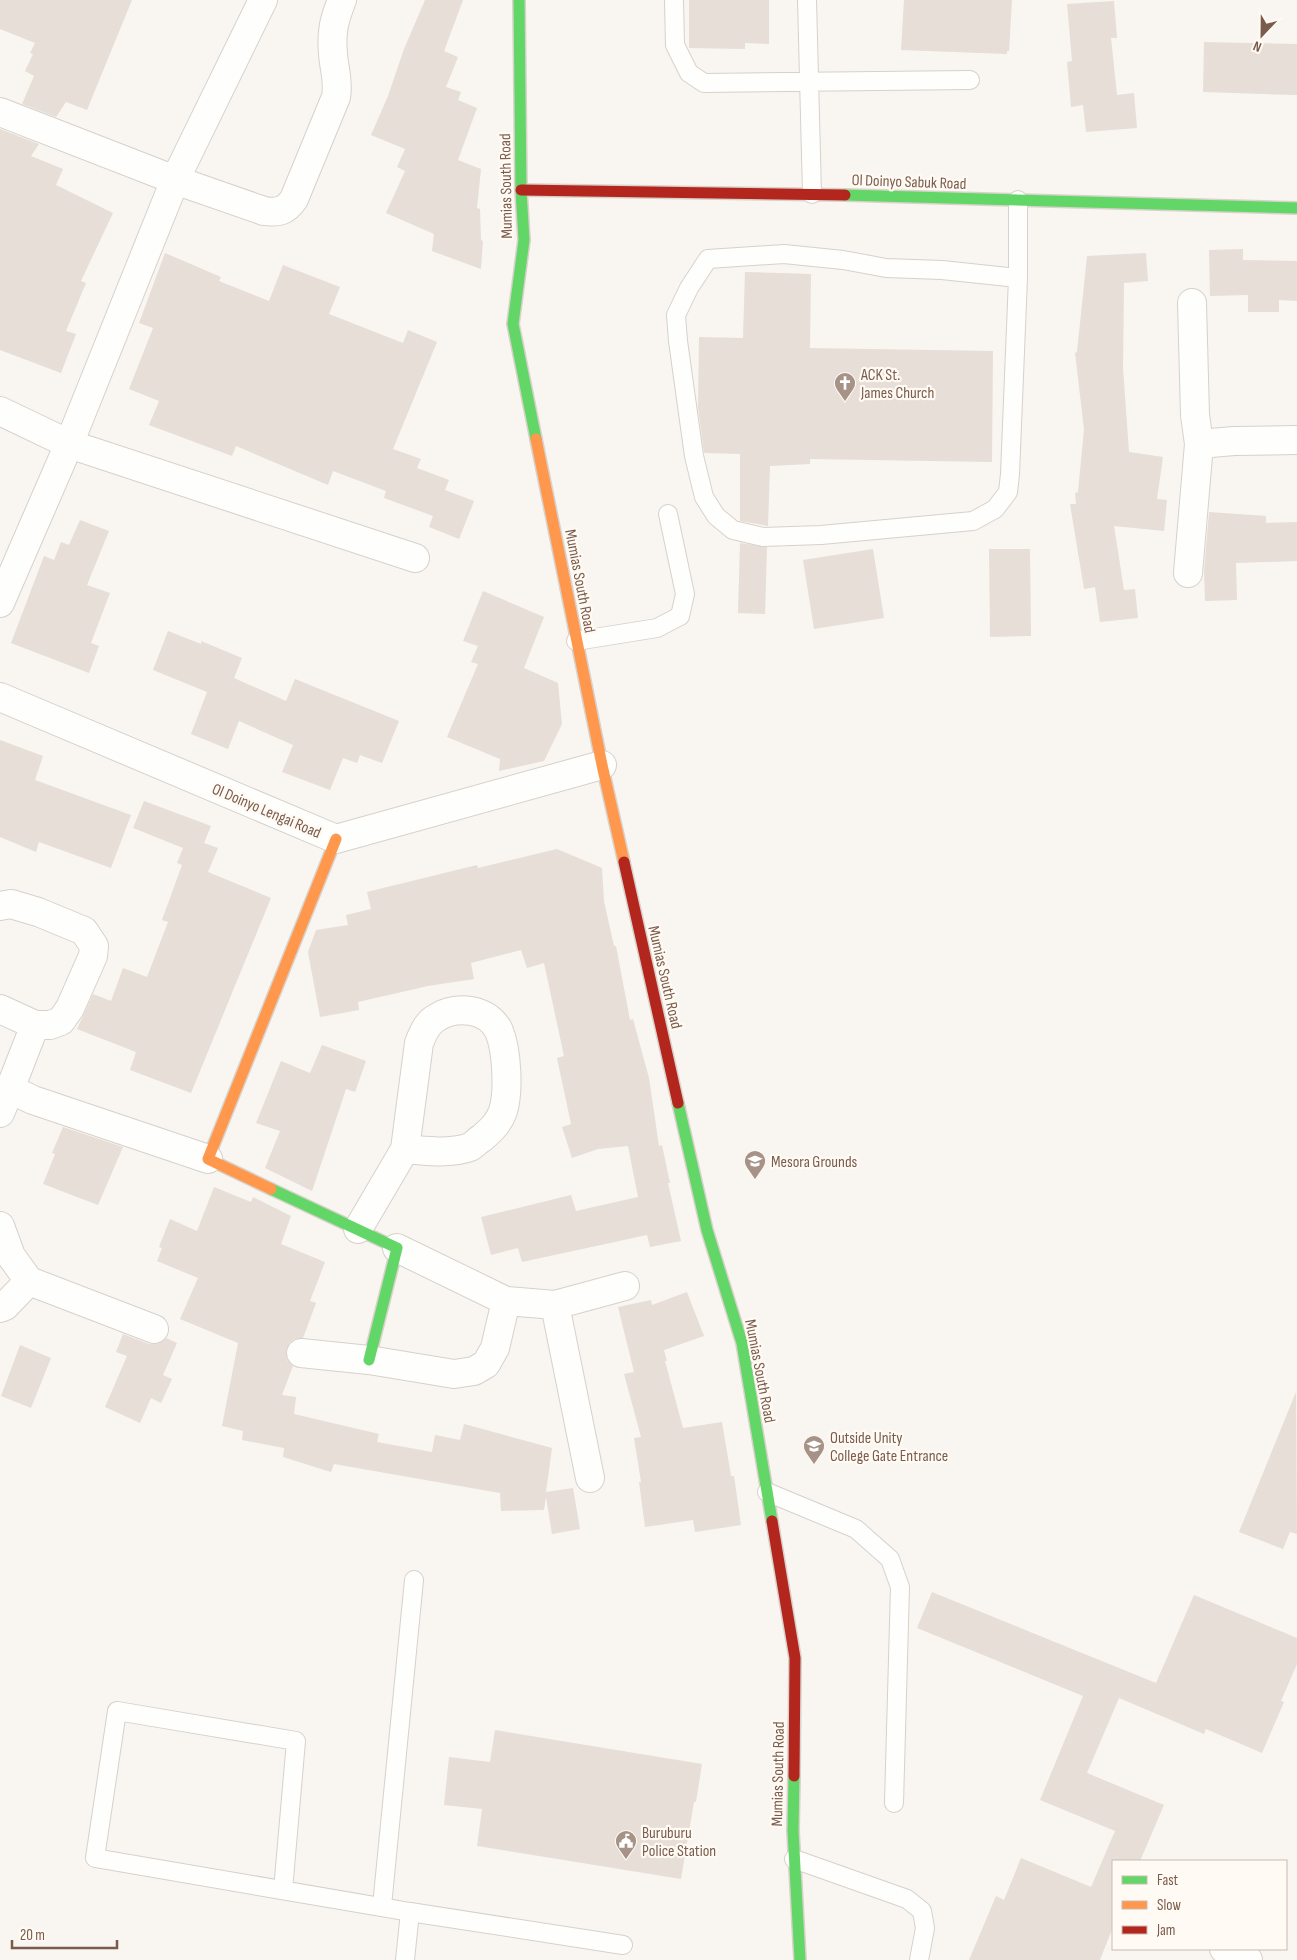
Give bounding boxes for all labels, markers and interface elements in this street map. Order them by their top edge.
north arrow [1237,10,1287,60]
text: N [1251,37,1264,56]
street label: Mumias South Road [496,133,517,239]
street label: Ol Doinyo Sabuk Road [851,171,967,194]
place label: ACK St. James Church [860,366,934,403]
church icon: ACK St. James Church [833,371,857,402]
street label: Mumias South Road [560,528,599,635]
street label: Ol Doinyo Lengai Road [209,780,324,843]
street label: Mumias South Road [643,924,686,1031]
school or university icon: Mesora Grounds [743,1149,767,1180]
place label: Mesora Grounds [771,1153,858,1172]
street label: Mumias South Road [740,1318,779,1425]
place label: Outside Unity College Gate Entrance [830,1429,948,1466]
school or university icon: Outside Unity College Gate Entrance [802,1434,826,1465]
street label: Mumias South Road [768,1721,789,1827]
place label: Buruburu Police Station [642,1824,716,1861]
public building icon: Buruburu Police Station [614,1829,638,1860]
legend [1112,1860,1287,1950]
text: Fast [1157,1871,1179,1890]
text: Slow [1157,1896,1181,1915]
scale bar [12,1918,118,1950]
text: Jam [1156,1921,1175,1940]
text: 20 m [20,1926,45,1945]

